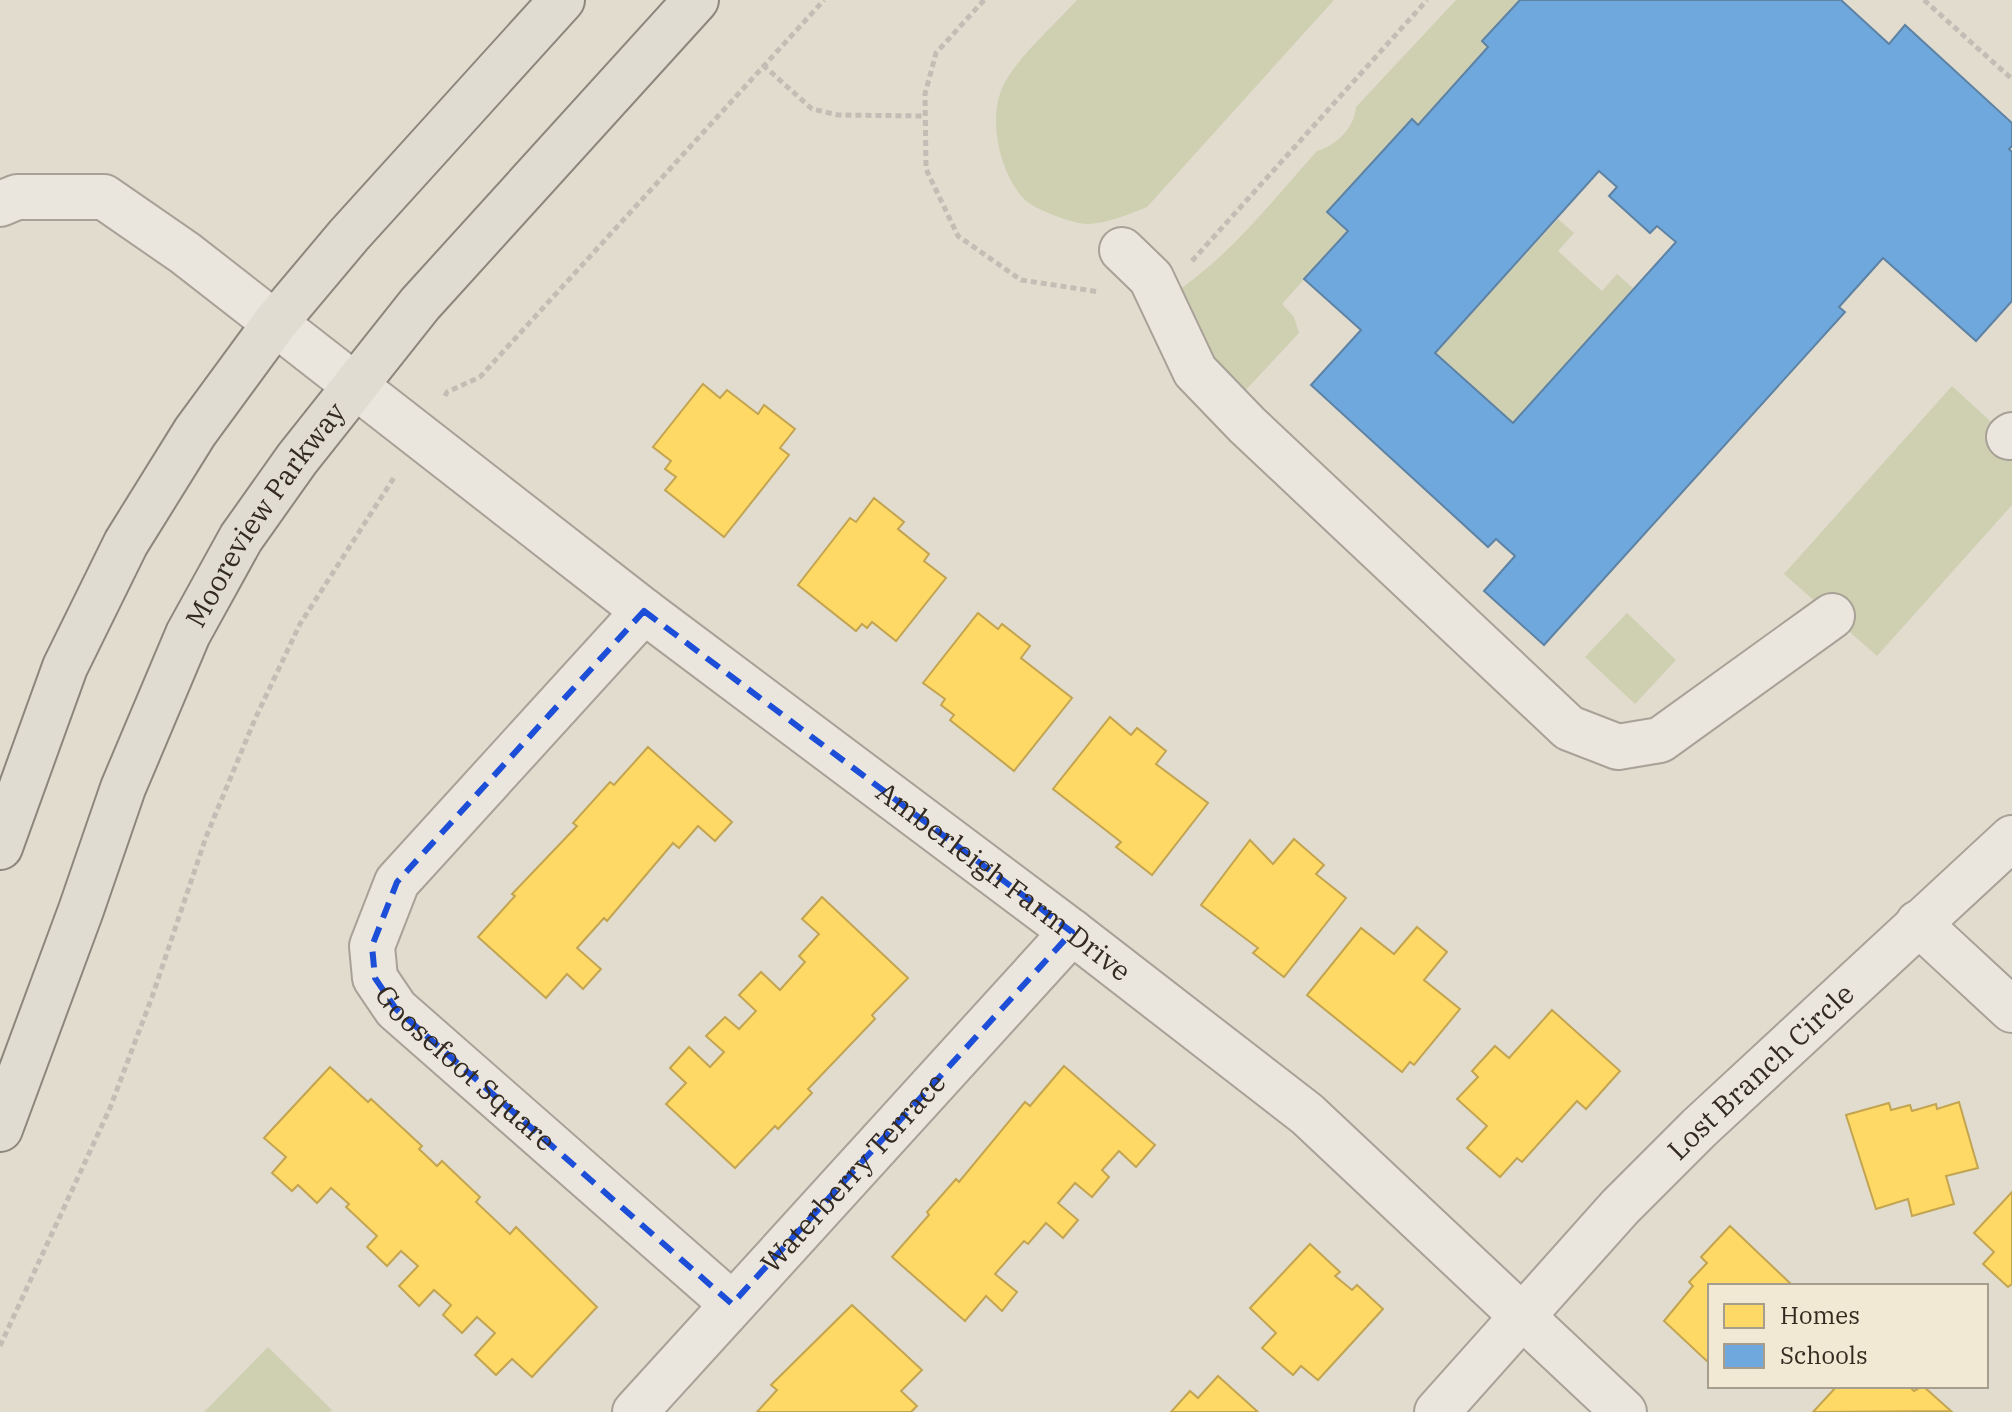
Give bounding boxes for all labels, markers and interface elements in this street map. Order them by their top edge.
street label: Mooreview Parkway [176,394,353,633]
street label: Amberleigh Farm Drive [869,773,1139,989]
street label: Lost Branch Circle [1659,975,1861,1167]
street label: Goosefoot Square [367,978,564,1159]
street label: Waterberry Terrace [752,1064,953,1280]
legend [1708,1284,1988,1388]
text: Homes [1780,1299,1860,1331]
text: Schools [1780,1339,1868,1371]

